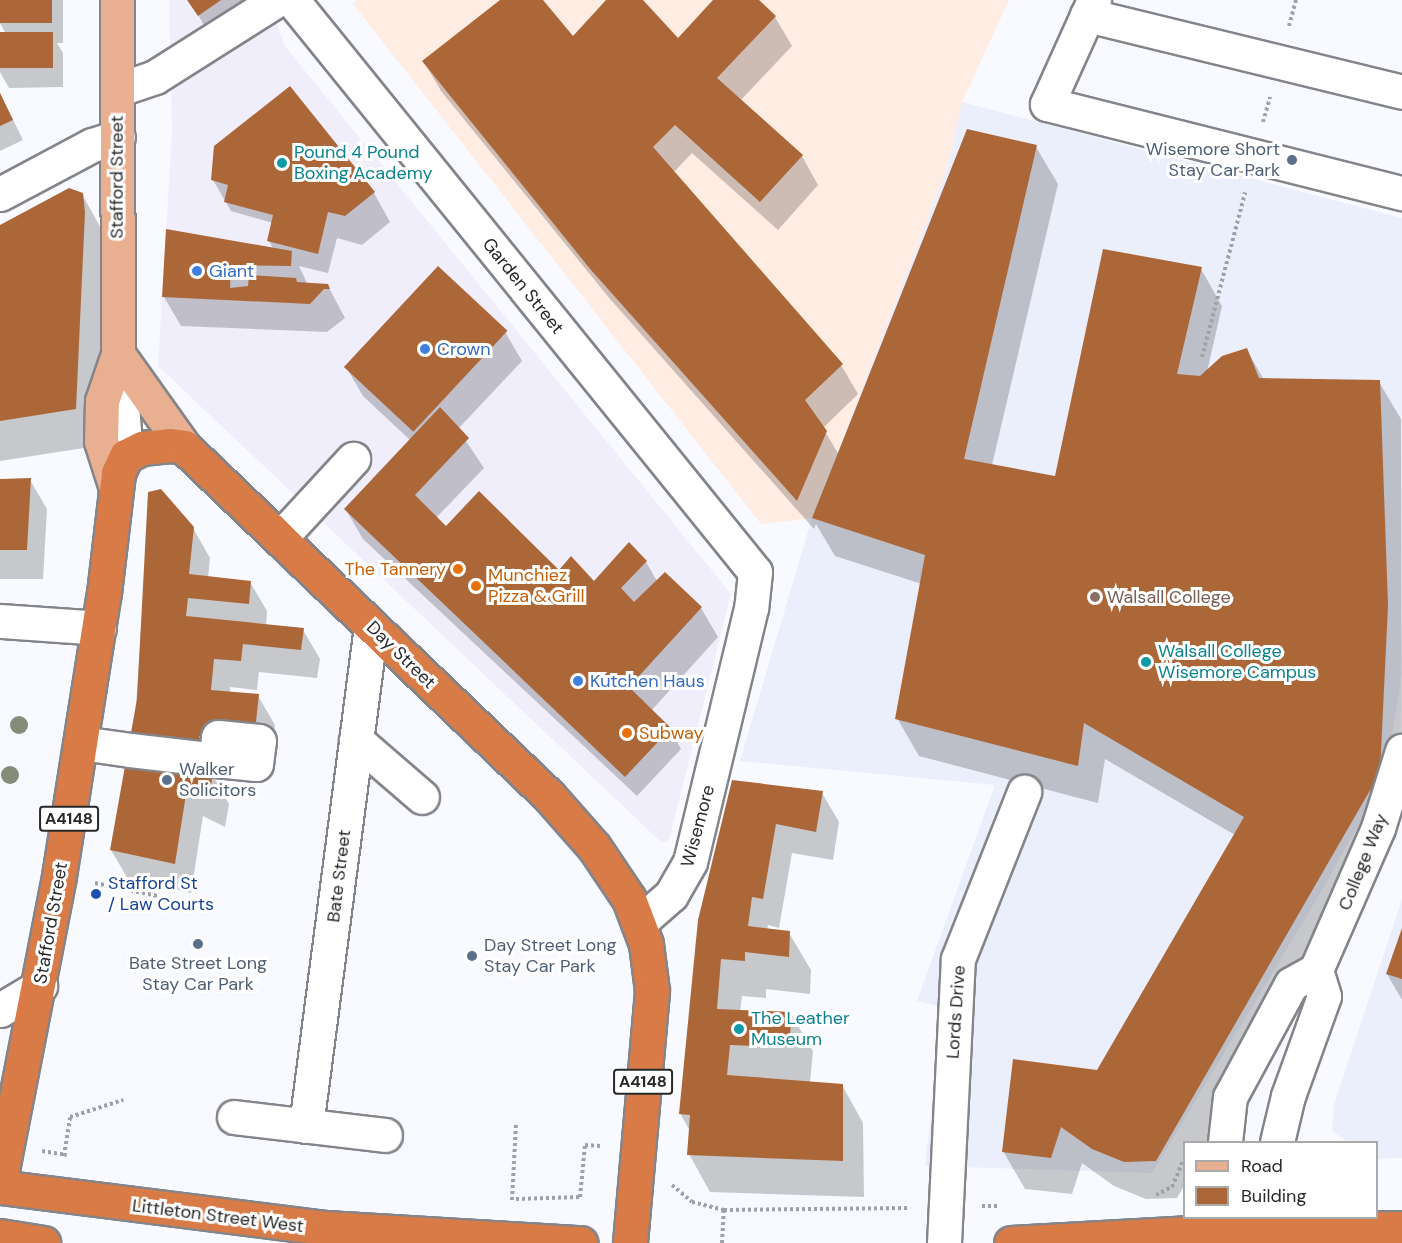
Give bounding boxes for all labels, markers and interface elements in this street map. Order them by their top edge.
street label: Stafford Street [106,115,128,239]
place label: Wisemore Short Stay Car Park [1146,139,1280,182]
place label: Pound 4 Pound Boxing Academy [294,142,432,184]
marker: Wisemore Short Stay Car Park [1285,153,1299,167]
marker: Pound 4 Pound Boxing Academy [275,156,289,170]
street label: Garden Street [478,234,568,338]
place label: Giant [209,260,254,282]
marker: Giant [190,264,204,278]
place label: Crown [437,338,491,360]
marker: Crown [418,342,432,356]
place label: The Tannery [344,558,446,580]
marker: The Tannery [451,562,465,576]
place label: Munchiez Pizza & Grill [488,565,584,608]
marker: Munchiez Pizza & Grill [469,579,483,593]
place label: Walsall College [1107,586,1231,608]
marker: Walsall College [1088,590,1102,604]
street label: Day Street [362,617,440,693]
place label: Walsall College Wisemore Campus [1158,641,1316,684]
marker: Walsall College Wisemore Campus [1139,655,1153,669]
place label: Kutchen Haus [590,670,705,692]
marker: Kutchen Haus [571,674,585,688]
place label: Subway [639,722,704,744]
marker: Subway [620,726,634,740]
place label: Walker Solicitors [179,759,256,802]
marker: Walker Solicitors [160,773,174,787]
street label: Wisemore [677,783,719,869]
road number: A4148 [39,806,99,832]
street label: College Way [1334,810,1392,914]
street label: Bate Street [323,828,355,924]
street label: Stafford Street [30,860,72,986]
place label: Stafford St / Law Courts [108,873,214,916]
marker: Stafford St / Law Courts [89,887,103,901]
place label: Day Street Long Stay Car Park [484,935,617,978]
marker: Bate Street Long Stay Car Park [191,937,205,951]
marker: Day Street Long Stay Car Park [465,949,479,963]
place label: Bate Street Long Stay Car Park [129,953,267,996]
street label: Lords Drive [942,964,970,1060]
place label: The Leather Museum [751,1008,850,1050]
marker: The Leather Museum [732,1022,746,1036]
road number: A4148 [613,1069,673,1095]
legend [1183,1141,1378,1219]
text: Road [1241,1154,1283,1178]
text: Building [1241,1184,1306,1208]
street label: Littleton Street West [131,1195,305,1237]

